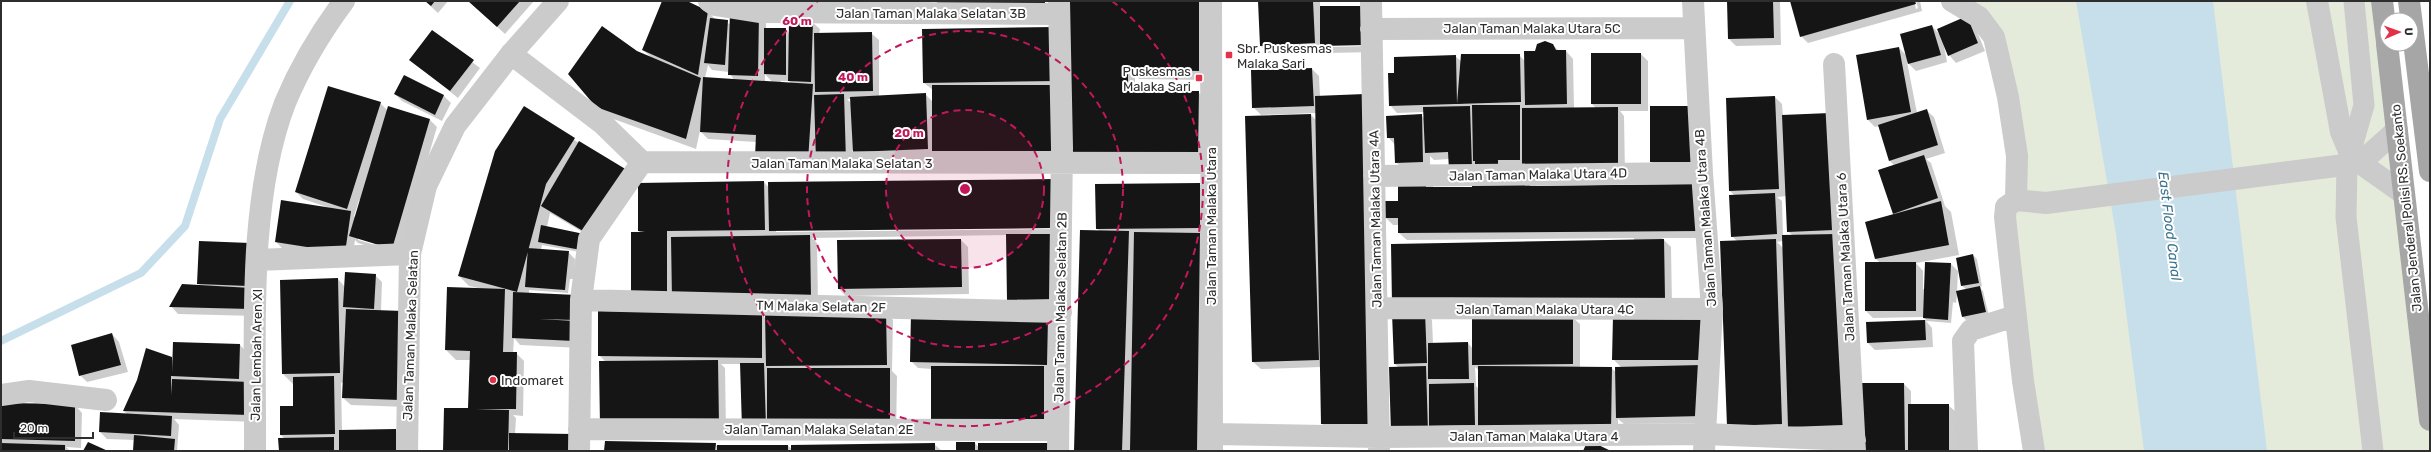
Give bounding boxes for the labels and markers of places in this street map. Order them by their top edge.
place label: Sbr. Puskesmas Malaka Sari [1237,41,1332,71]
marker: Sbr. Puskesmas Malaka Sari [1224,50,1234,60]
place label: Puskesmas Malaka Sari [1123,64,1191,94]
marker: Puskesmas Malaka Sari [1194,73,1204,83]
centre of rings [958,182,972,196]
place label: Indomaret [501,373,564,388]
marker: Indomaret [488,375,498,385]

